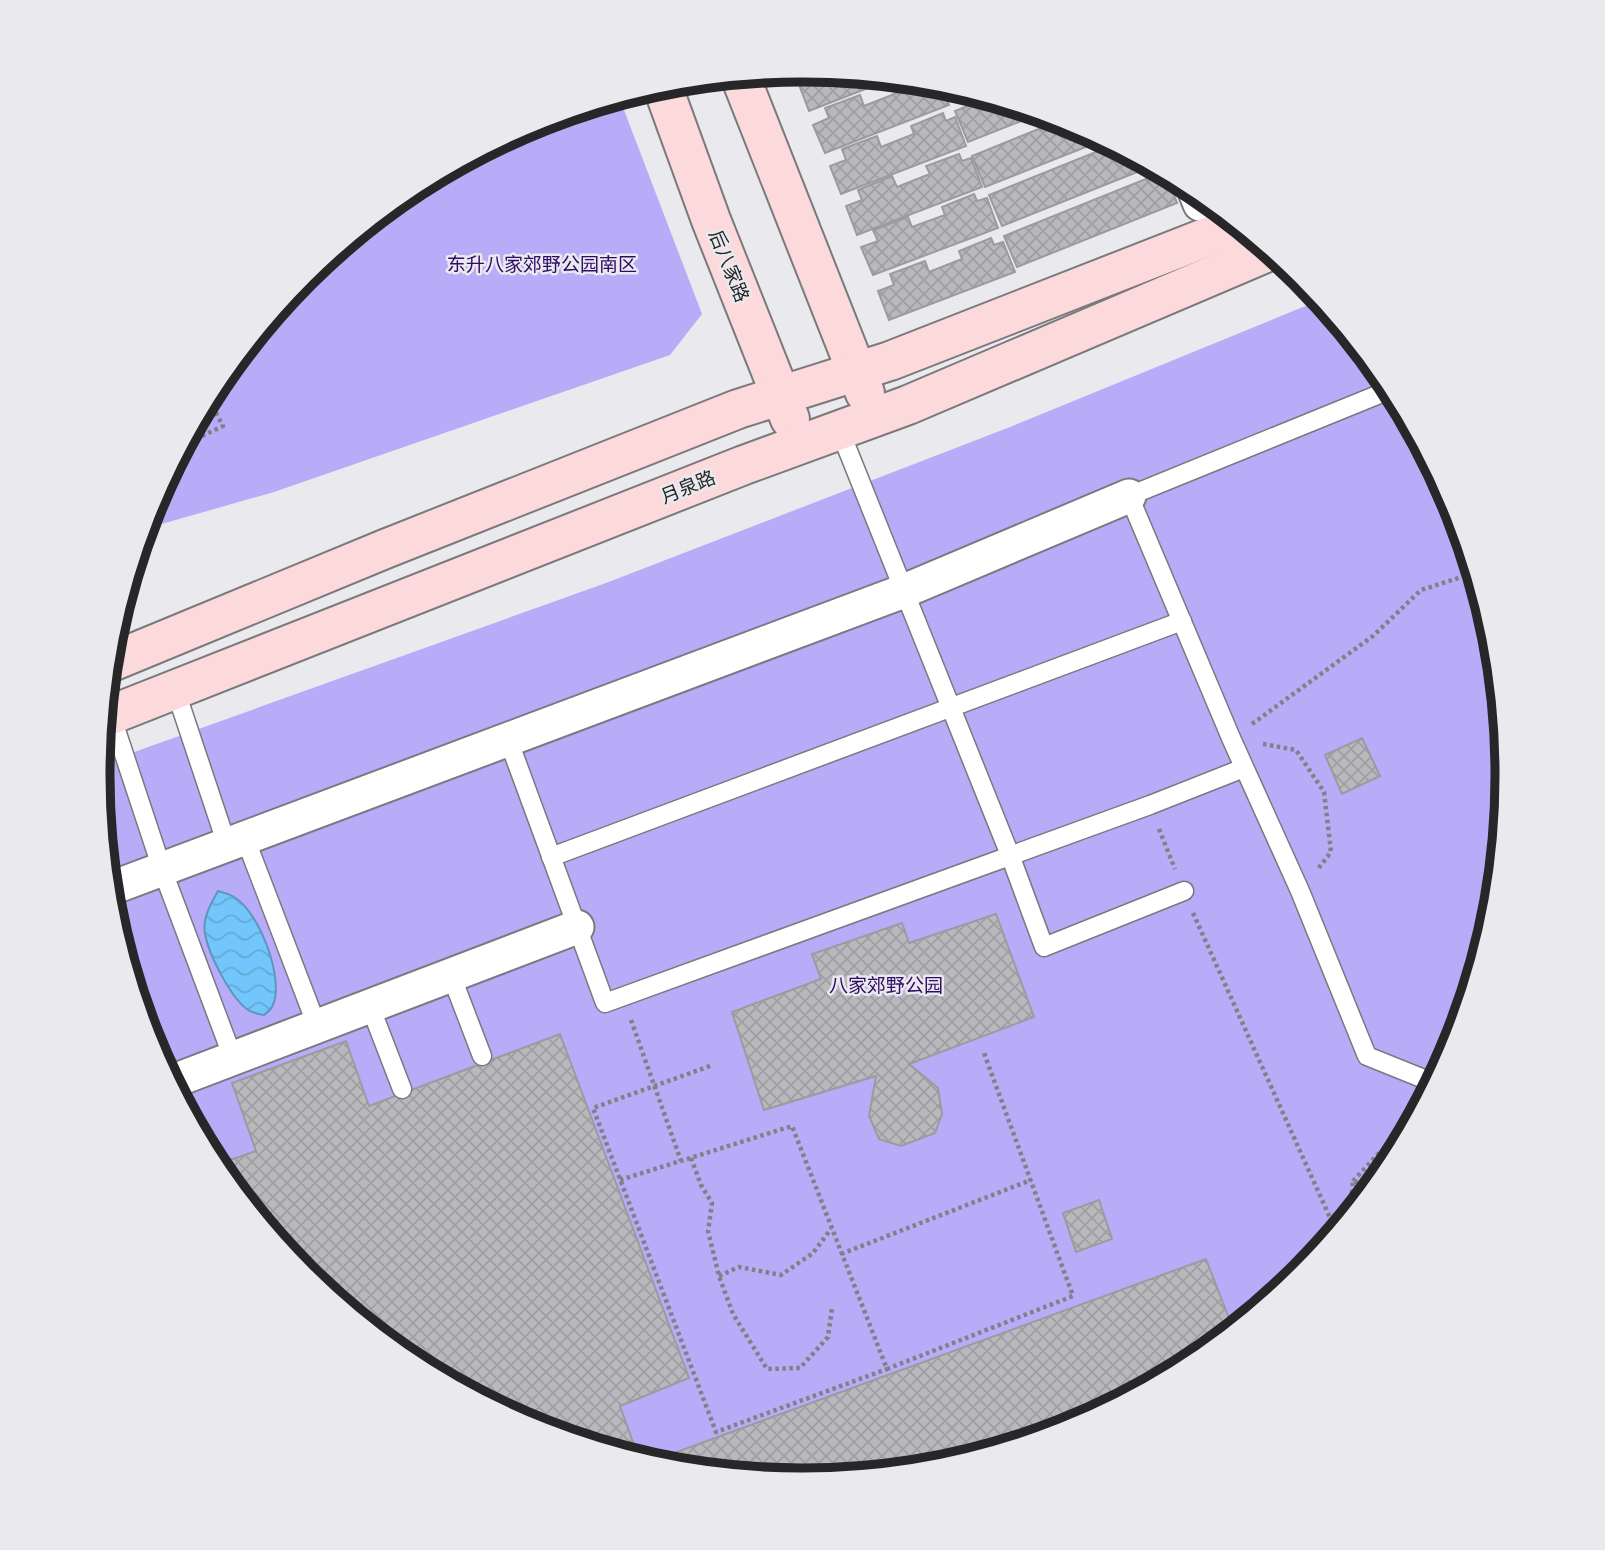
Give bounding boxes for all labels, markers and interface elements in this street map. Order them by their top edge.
street label: 后八家路 [703,226,755,306]
park label: 东升八家郊野公园南区 [447,252,637,277]
street label: 月泉路 [657,465,719,509]
park label: 八家郊野公园 [829,973,943,998]

